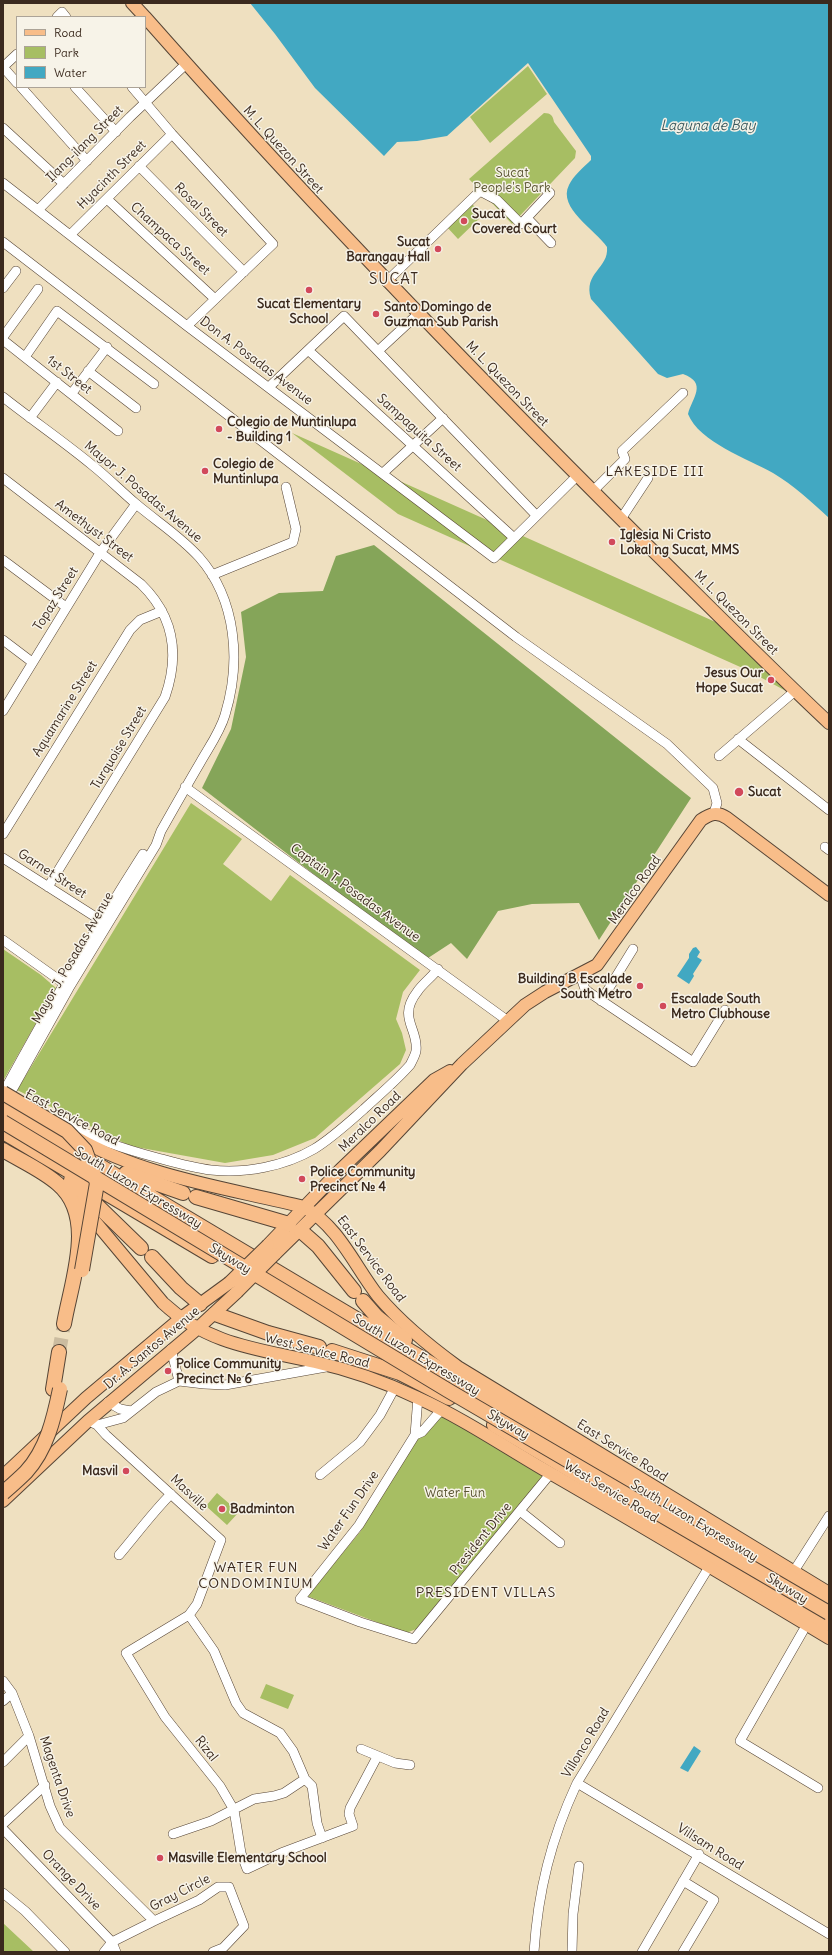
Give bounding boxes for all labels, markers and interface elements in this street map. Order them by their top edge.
legend [16,16,146,88]
text: Road [54,25,82,40]
text: Park [54,45,79,60]
text: Water [54,65,87,80]
street label: Ilang-ilang Street [43,102,127,186]
street label: M. L. Quezon Street [240,103,326,197]
water label: Laguna de Bay [661,118,755,134]
street label: Hyacinth Street [74,137,150,213]
park label: Sucat People's Park [473,165,551,196]
street label: Rosal Street [171,180,231,240]
street label: Champaca Street [127,199,213,279]
place label: Sucat Covered Court [472,206,557,237]
marker: Sucat Covered Court [459,216,469,226]
place label: Sucat Barangay Hall [346,234,430,265]
marker: Sucat Barangay Hall [433,244,443,254]
district label: SUCAT [369,271,419,289]
marker: Sucat Elementary School [304,285,314,295]
place label: Sucat Elementary School [257,296,361,327]
place label: Santo Domingo de Guzman Sub Parish [384,299,498,330]
marker: Santo Domingo de Guzman Sub Parish [371,309,381,319]
street label: Don A. Posadas Avenue [197,314,315,408]
street label: M. L. Quezon Street [462,338,552,430]
street label: 1st Street [43,352,95,398]
street label: Sampaguita Street [374,391,464,475]
place label: Colegio de Muntinlupa - Building 1 [227,414,357,445]
marker: Colegio de Muntinlupa - Building 1 [214,424,224,434]
street label: Mayor J. Posadas Avenue [81,438,205,546]
place label: Colegio de Muntinlupa [213,456,279,487]
district label: LAKESIDE III [606,464,704,480]
marker: Colegio de Muntinlupa [200,466,210,476]
street label: Amethyst Street [52,496,136,566]
place label: Iglesia Ni Cristo Lokal ng Sucat, MMS [620,527,739,558]
marker: Iglesia Ni Cristo Lokal ng Sucat, MMS [607,537,617,547]
street label: Topaz Street [30,564,82,634]
street label: M. L. Quezon Street [691,568,781,658]
street label: Aquamarine Street [29,658,101,760]
place label: Jesus Our Hope Sucat [696,665,763,696]
marker: Jesus Our Hope Sucat [766,675,776,685]
street label: Turquoise Street [88,704,150,792]
place label: Sucat [748,784,781,800]
marker: Sucat [733,786,745,798]
street label: Captain T. Posadas Avenue [287,841,423,945]
street label: Garnet Street [15,846,89,902]
street label: Meralco Road [606,853,664,927]
street label: Mayor J. Posadas Avenue [29,890,117,1026]
place label: Building B Escalade South Metro [518,971,632,1002]
marker: Building B Escalade South Metro [635,981,645,991]
place label: Escalade South Metro Clubhouse [671,991,770,1022]
marker: Escalade South Metro Clubhouse [658,1001,668,1011]
street label: East Service Road [22,1087,122,1149]
street label: Meralco Road [336,1088,404,1156]
street label: South Luzon Expressway [72,1144,204,1232]
place label: Police Community Precinct № 4 [310,1164,415,1195]
marker: Police Community Precinct № 4 [297,1174,307,1184]
street label: East Service Road [333,1213,409,1305]
street label: Skyway [206,1240,254,1278]
street label: Dr. A. Santos Avenue [101,1303,203,1393]
street label: South Luzon Expressway [350,1311,482,1399]
street label: West Service Road [263,1330,371,1372]
place label: Police Community Precinct № 6 [176,1356,281,1387]
marker: Police Community Precinct № 6 [163,1366,173,1376]
street label: Skyway [484,1407,532,1443]
street label: East Service Road [574,1417,670,1485]
street label: West Service Road [561,1458,661,1526]
place label: Masvil [82,1463,118,1479]
marker: Masvil [121,1466,131,1476]
street label: Water Fun Drive [316,1468,382,1554]
street label: Masville [167,1472,211,1514]
street label: South Luzon Expressway [628,1477,760,1565]
park label: Water Fun [425,1485,485,1501]
street label: President Drive [447,1500,515,1578]
place label: Badminton [230,1501,294,1517]
marker: Badminton [217,1504,227,1514]
district label: WATER FUN CONDOMINIUM [198,1560,314,1592]
street label: Skyway [763,1570,811,1608]
district label: PRESIDENT VILLAS [416,1585,556,1601]
street label: Villonco Road [559,1705,613,1781]
street label: Rizal [191,1733,221,1765]
street label: Magenta Drive [36,1734,78,1820]
street label: Villsam Road [674,1820,746,1874]
street label: Orange Drive [38,1846,104,1914]
place label: Masville Elementary School [168,1850,327,1866]
marker: Masville Elementary School [155,1853,165,1863]
street label: Gray Circle [147,1871,213,1915]

